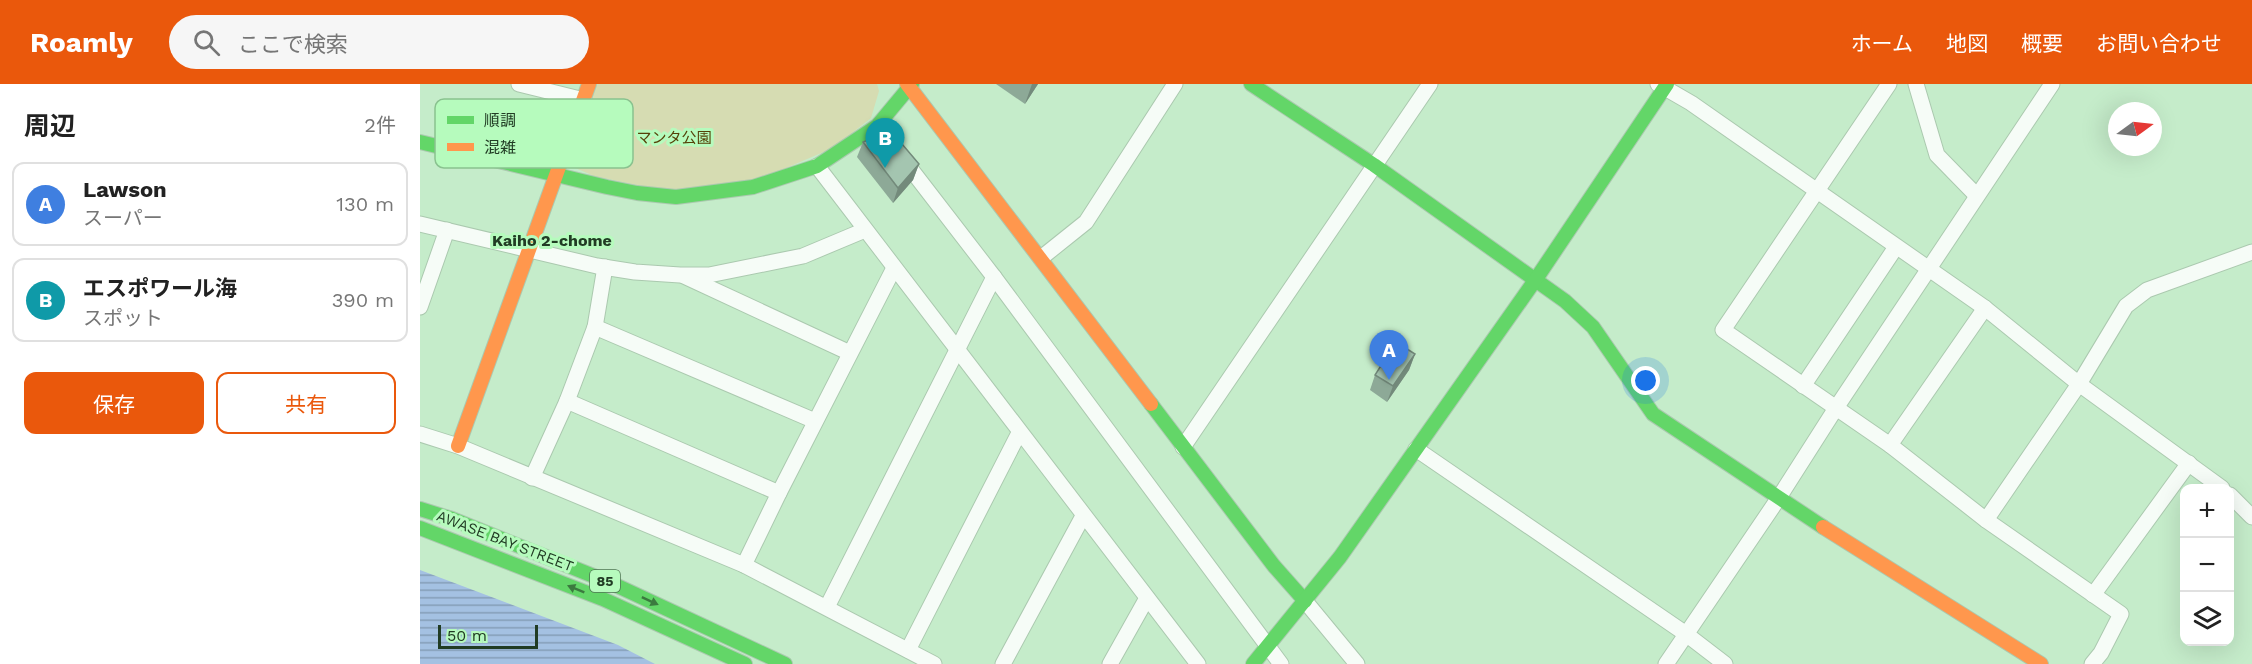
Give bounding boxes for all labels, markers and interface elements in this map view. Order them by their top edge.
search box [169,15,589,69]
text: Roamly [30,26,133,59]
icon: search [190,26,223,59]
text: ホーム [1851,31,1913,56]
text: 地図 [1946,31,1988,56]
text: 概要 [2021,31,2063,56]
text: お問い合わせ [2096,31,2222,56]
text: ここで検索 [238,32,348,57]
legend [435,99,633,168]
north arrow [2108,102,2162,156]
text: 周辺 [24,111,76,141]
text: 順調 [484,111,516,130]
text: 2件 [364,113,396,137]
pin: B [866,118,904,168]
park label: マンタ公園 [636,129,712,147]
text: 混雑 [484,138,516,157]
text: Lawson [83,177,167,202]
text: A [39,192,52,216]
text: 130 m [336,192,394,216]
text: スーパー [83,206,163,230]
district label: Kaiho 2-chome [492,231,612,250]
text: エスポワール海 [83,276,237,301]
text: B [39,288,52,312]
text: 390 m [332,288,394,312]
text: スポット [83,306,163,330]
pin: A [1370,330,1408,380]
your location [1631,366,1660,395]
button: 保存 [24,372,204,434]
button: 共有 [216,372,396,434]
map controls [2180,484,2234,646]
button: + [2180,484,2234,538]
street label: AWASE BAY STREET [434,507,576,575]
button: − [2180,538,2234,592]
road number: 85 [590,570,620,592]
one-way arrow [567,584,585,593]
button: layers [2180,592,2234,646]
one-way arrow [641,596,658,605]
scale bar [438,622,538,650]
text: 50 m [447,626,487,645]

